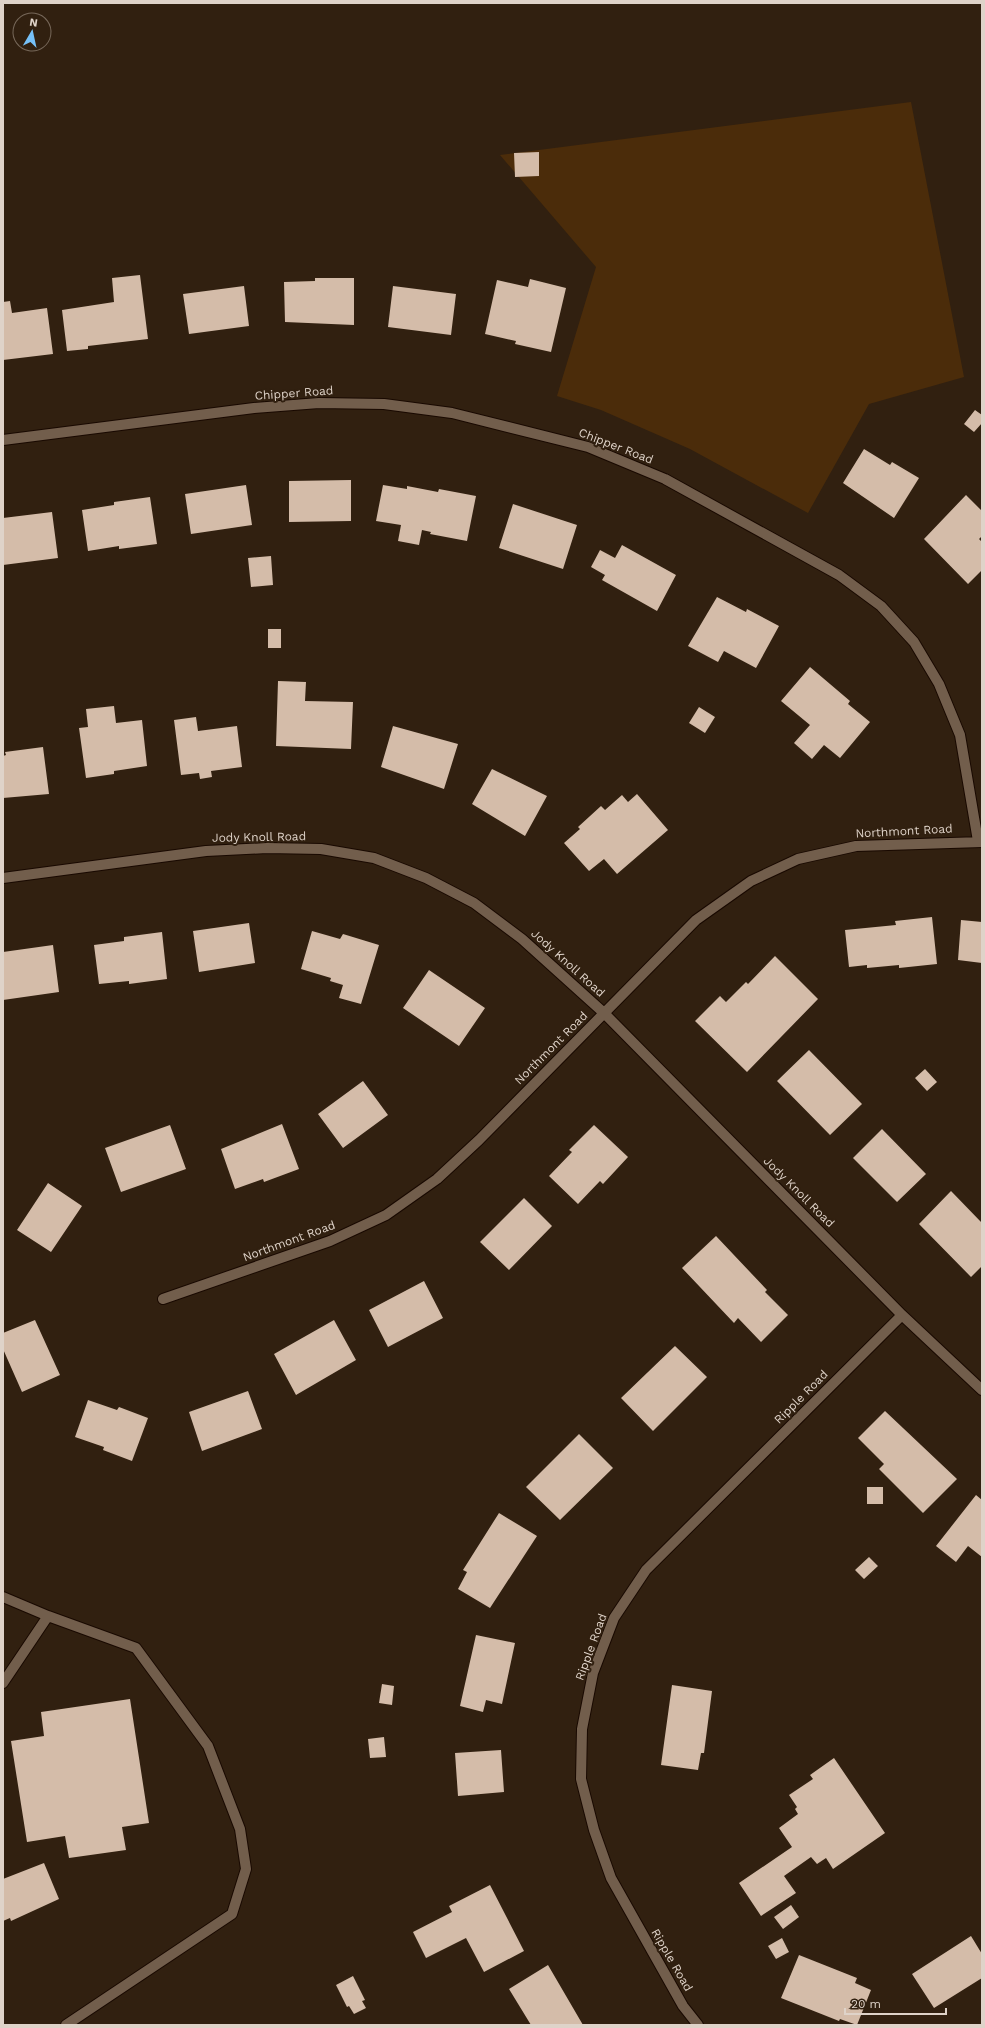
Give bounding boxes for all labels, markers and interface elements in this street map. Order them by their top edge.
north arrow [12,12,52,52]
text: N [28,16,39,30]
street label: Chipper Road [254,383,334,403]
street label: Chipper Road [577,425,655,467]
street label: Northmont Road [855,821,953,841]
street label: Jody Knoll Road [212,829,306,845]
street label: Jody Knoll Road [528,926,608,1000]
street label: Northmont Road [512,1009,590,1087]
street label: Jody Knoll Road [761,1154,837,1230]
street label: Northmont Road [241,1218,337,1264]
street label: Ripple Road [771,1367,831,1427]
street label: Ripple Road [572,1612,610,1682]
street label: Ripple Road [648,1926,696,1994]
scale bar [845,1990,946,2016]
text: 20 m [851,1997,881,2011]

